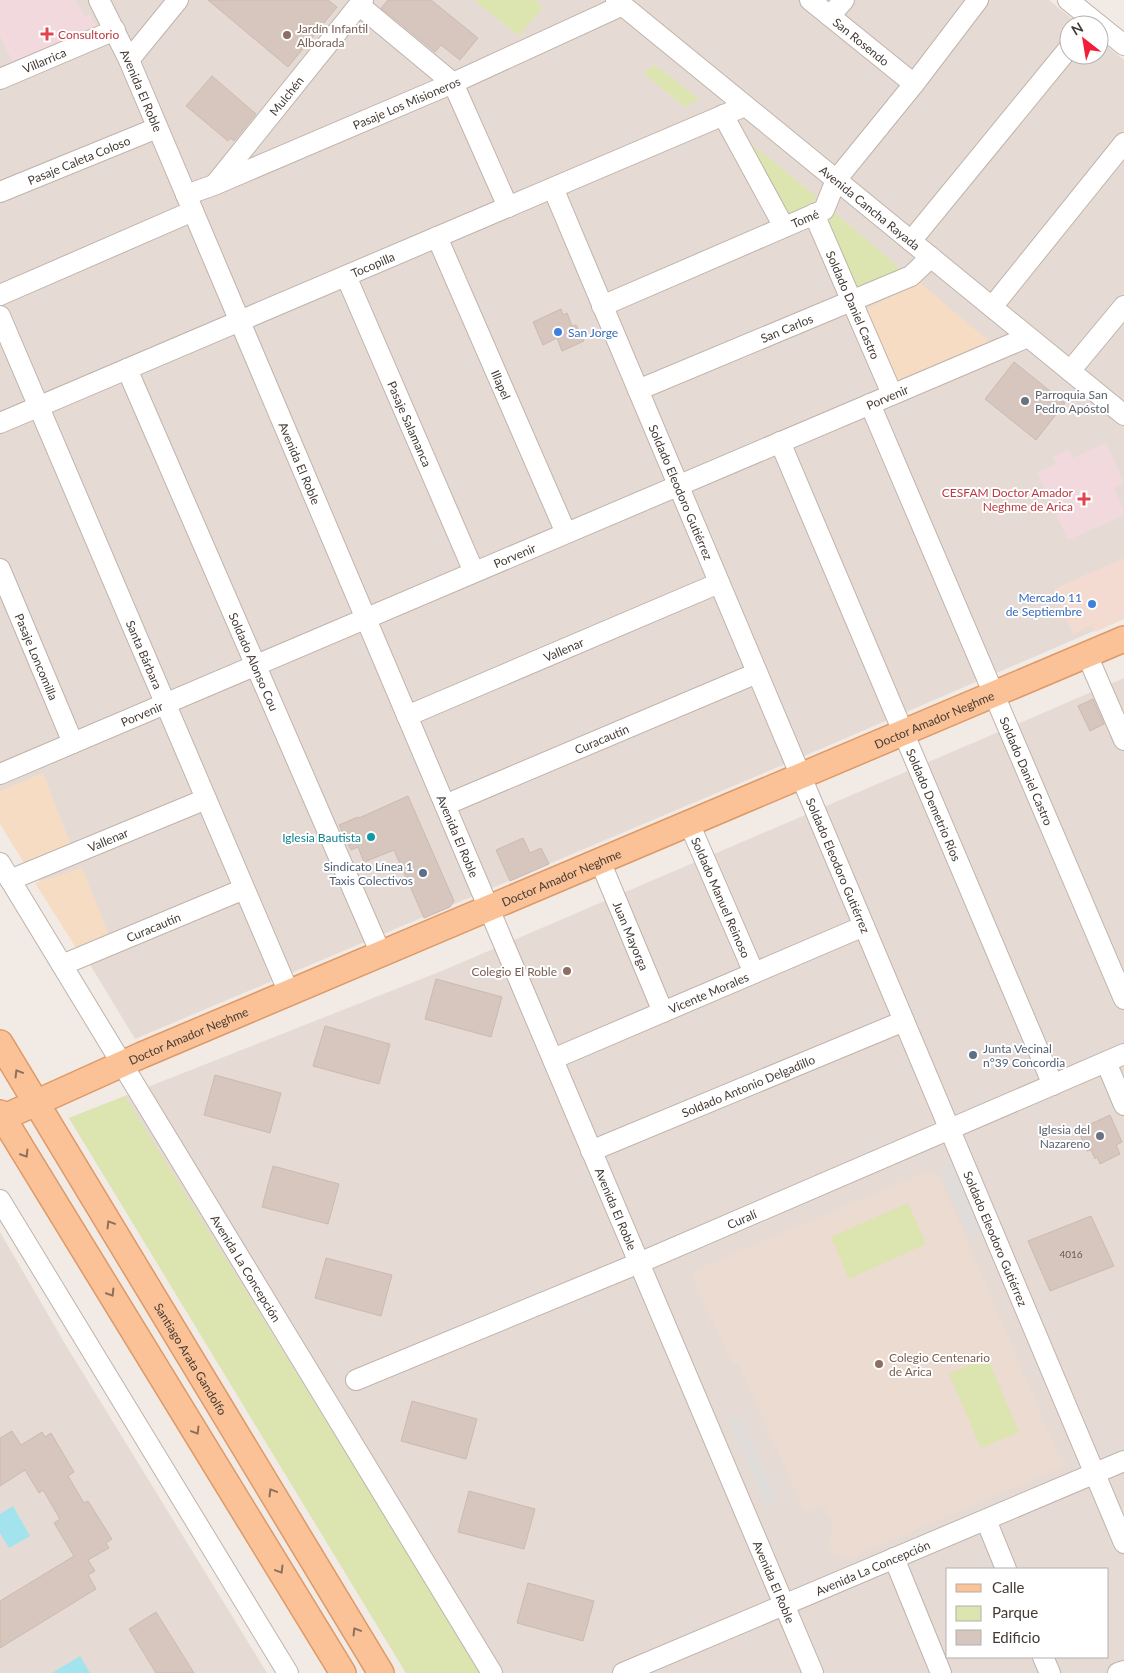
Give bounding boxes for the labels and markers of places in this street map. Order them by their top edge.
place label: Jardín Infantil Alborada [297,21,368,50]
marker: Consultorio [40,27,54,41]
place label: Consultorio [58,27,119,42]
marker: Jardín Infantil Alborada [281,29,293,41]
place label: San Jorge [568,325,618,340]
marker: San Jorge [552,326,564,338]
place label: Parroquia San Pedro Apóstol [1035,387,1109,416]
marker: Parroquia San Pedro Apóstol [1019,395,1031,407]
place label: CESFAM Doctor Amador Neghme de Arica [942,485,1074,514]
marker: CESFAM Doctor Amador Neghme de Arica [1077,492,1091,506]
place label: Mercado 11 de Septiembre [1006,590,1082,619]
marker: Mercado 11 de Septiembre [1086,598,1098,610]
place label: Iglesia Bautista [282,830,361,845]
marker: Iglesia Bautista [365,831,377,843]
place label: Sindicato Línea 1 Taxis Colectivos [324,859,413,888]
marker: Sindicato Línea 1 Taxis Colectivos [417,867,429,879]
place label: Colegio El Roble [472,964,557,979]
marker: Colegio El Roble [561,965,573,977]
place label: Junta Vecinal n°39 Concordia [983,1041,1065,1070]
marker: Junta Vecinal n°39 Concordia [967,1049,979,1061]
place label: Iglesia del Nazareno [1038,1122,1090,1151]
marker: Iglesia del Nazareno [1094,1130,1106,1142]
place label: Colegio Centenario de Arica [889,1350,990,1379]
marker: Colegio Centenario de Arica [873,1358,885,1370]

